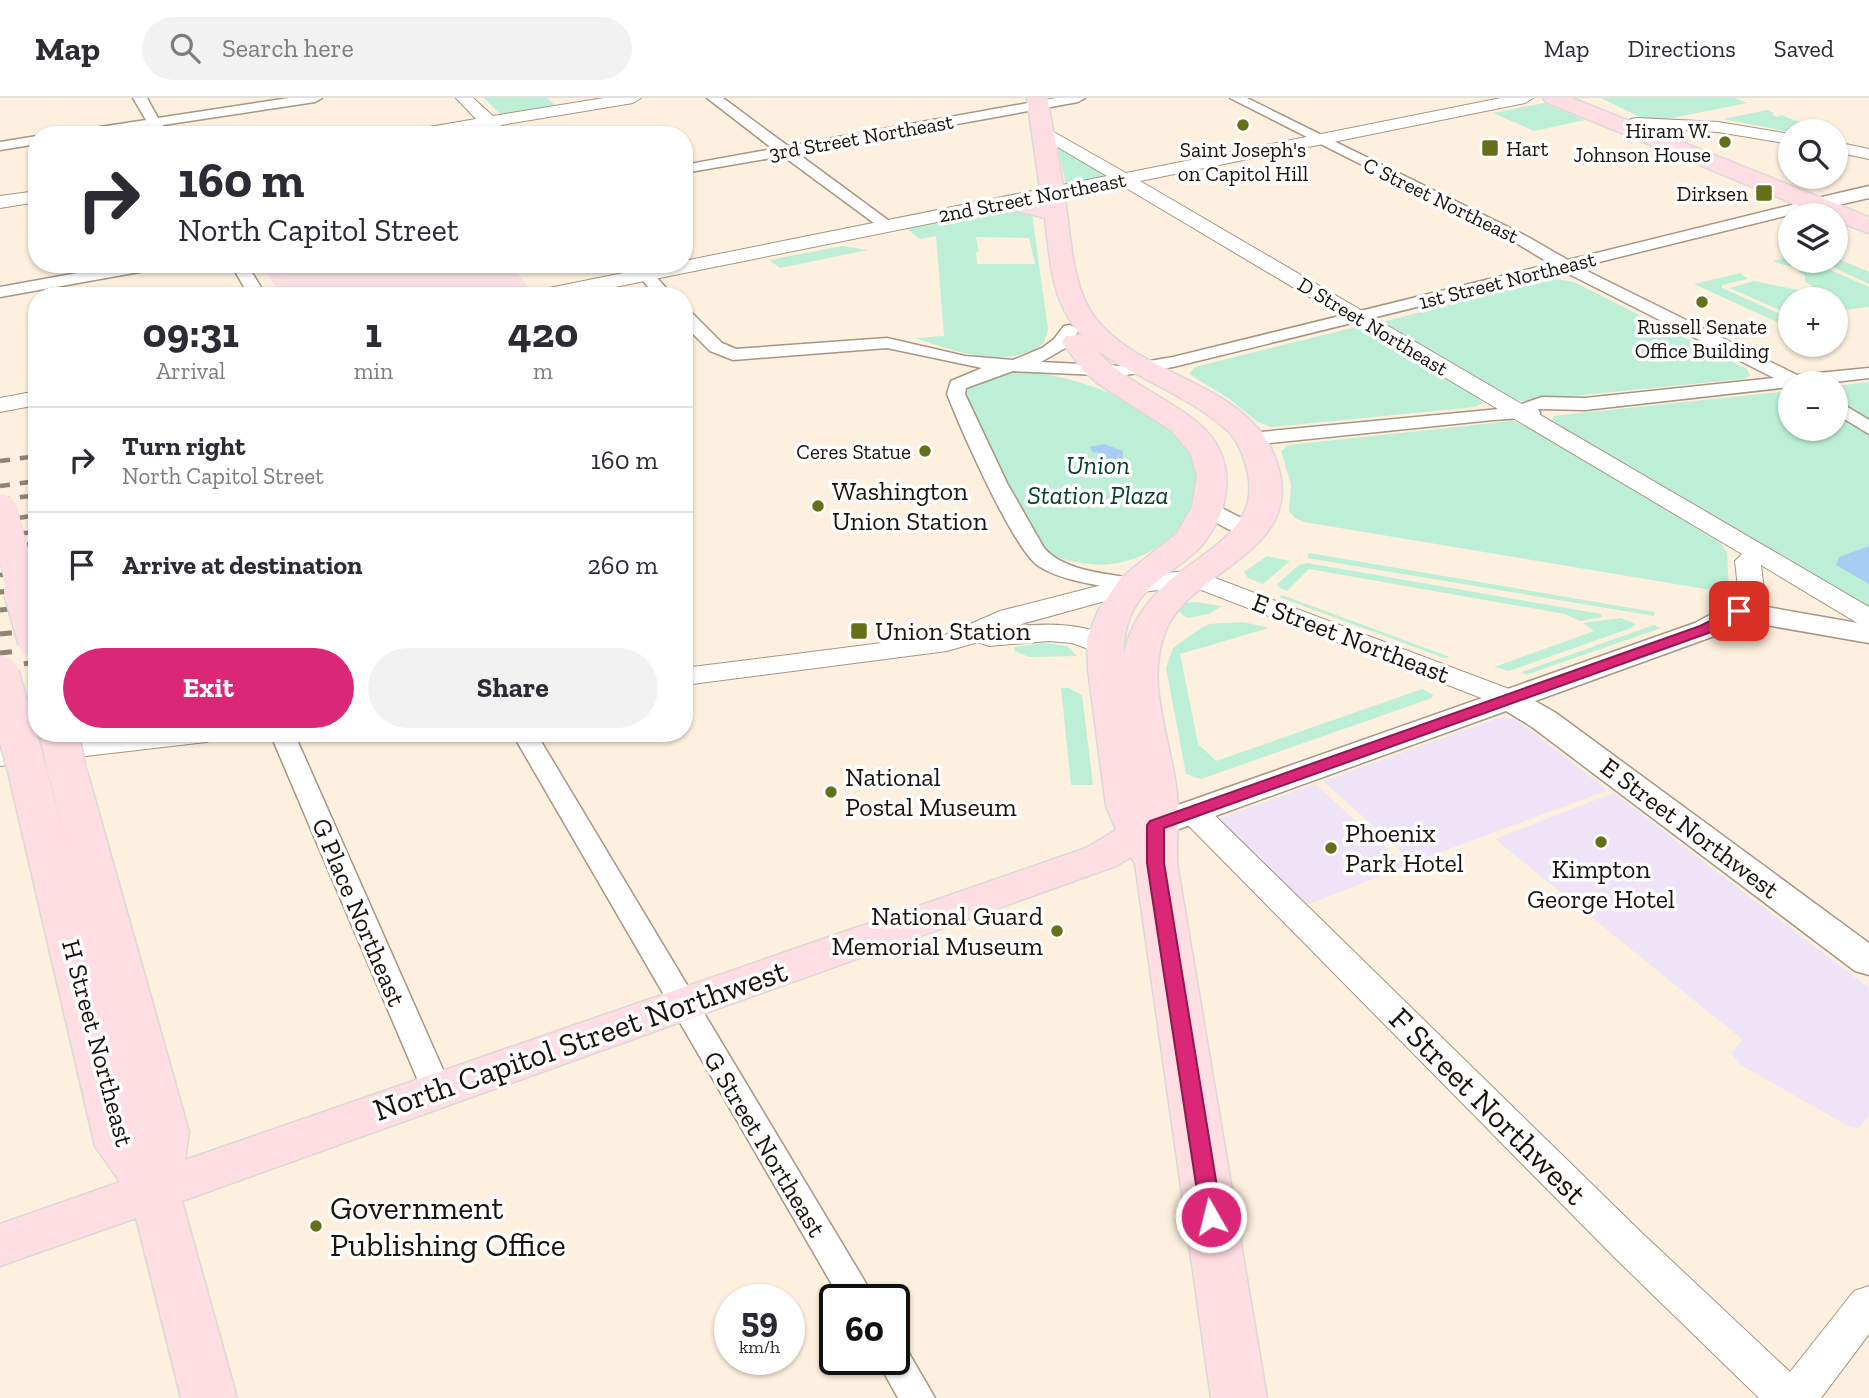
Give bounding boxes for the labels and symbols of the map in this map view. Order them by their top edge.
street label: 3rd Street Northeast [767,108,955,166]
marker: Saint Joseph's on Capitol Hill [1235,117,1251,133]
place label: Hiram W. Johnson House [1574,118,1711,167]
marker: Hiram W. Johnson House [1717,134,1733,150]
place label: Hart [1506,136,1549,161]
place label: Saint Joseph's on Capitol Hill [1178,137,1309,186]
marker: Hart [1480,138,1500,158]
street label: C Street Northeast [1359,152,1523,249]
street label: 2nd Street Northeast [936,167,1128,227]
place label: Dirksen [1677,181,1748,206]
marker: Dirksen [1754,183,1774,203]
street label: 1st Street Northeast [1416,246,1598,314]
street label: D Street Northeast [1293,271,1453,381]
marker: Russell Senate Office Building [1694,294,1710,310]
place label: Russell Senate Office Building [1635,314,1770,363]
place label: Ceres Statue [796,439,911,464]
marker: Ceres Statue [917,443,933,459]
park label: Union Station Plaza [1027,449,1169,511]
place label: Washington Union Station [832,475,988,537]
marker: Washington Union Station [810,498,826,514]
pin [1709,581,1769,641]
street label: E Street Northeast [1248,586,1454,690]
place label: Union Station [875,615,1031,647]
marker: Union Station [849,621,869,641]
street label: E Street Northwest [1594,751,1786,906]
place label: National Postal Museum [845,761,1017,823]
marker: National Postal Museum [823,784,839,800]
street label: G Place Northeast [305,813,413,1011]
place label: Phoenix Park Hotel [1345,817,1464,879]
marker: Kimpton George Hotel [1593,834,1609,850]
marker: Phoenix Park Hotel [1323,840,1339,856]
place label: Kimpton George Hotel [1527,853,1675,915]
place label: National Guard Memorial Museum [831,900,1044,962]
marker: National Guard Memorial Museum [1049,923,1065,939]
street label: H Street Northeast [55,936,141,1150]
street label: North Capitol Street Northwest [368,951,792,1129]
street label: F Street Northwest [1382,1000,1595,1213]
street label: G Street Northeast [697,1045,833,1243]
position arrow [1174,1180,1248,1254]
place label: Government Publishing Office [330,1189,566,1264]
marker: Government Publishing Office [308,1218,324,1234]
speed limit sign: 60 [819,1284,910,1375]

